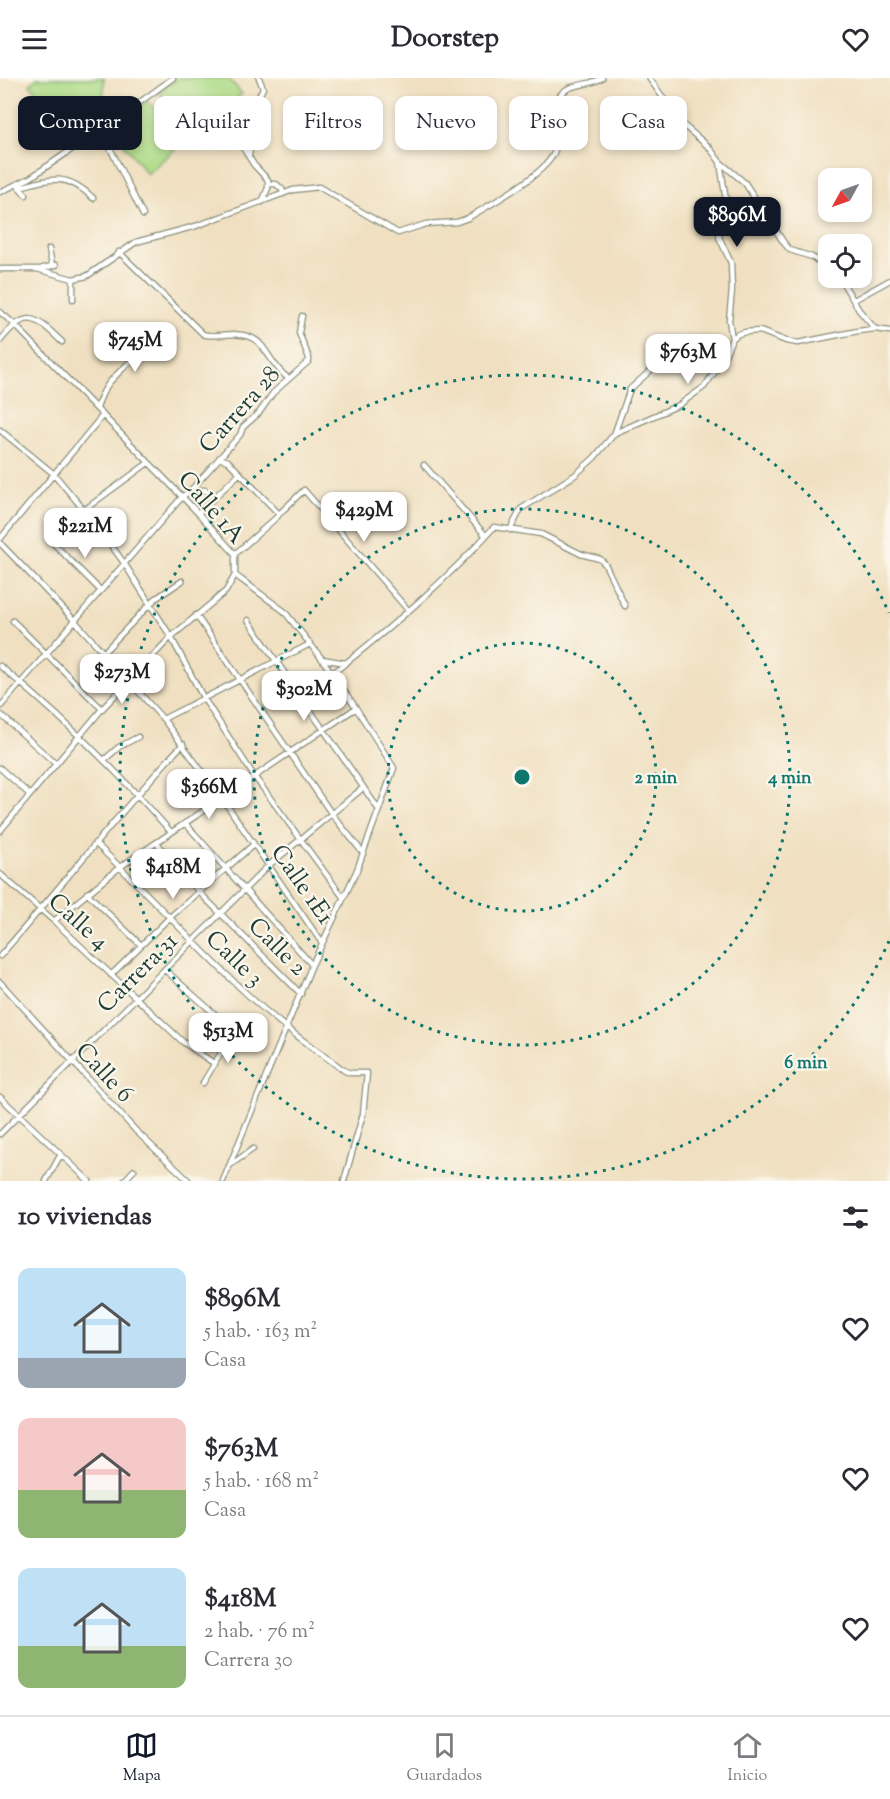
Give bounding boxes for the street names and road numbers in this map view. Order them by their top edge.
street label: Carrera 28 [192,359,289,462]
street label: Calle 1A [169,464,252,553]
street label: Calle 1E1 [262,838,341,932]
street label: Calle 4 [40,886,116,959]
street label: Calle 2 [240,910,314,984]
street label: Calle 3 [197,923,270,996]
street label: Carrera 31 [90,925,186,1021]
street label: Calle 6 [67,1036,140,1111]

